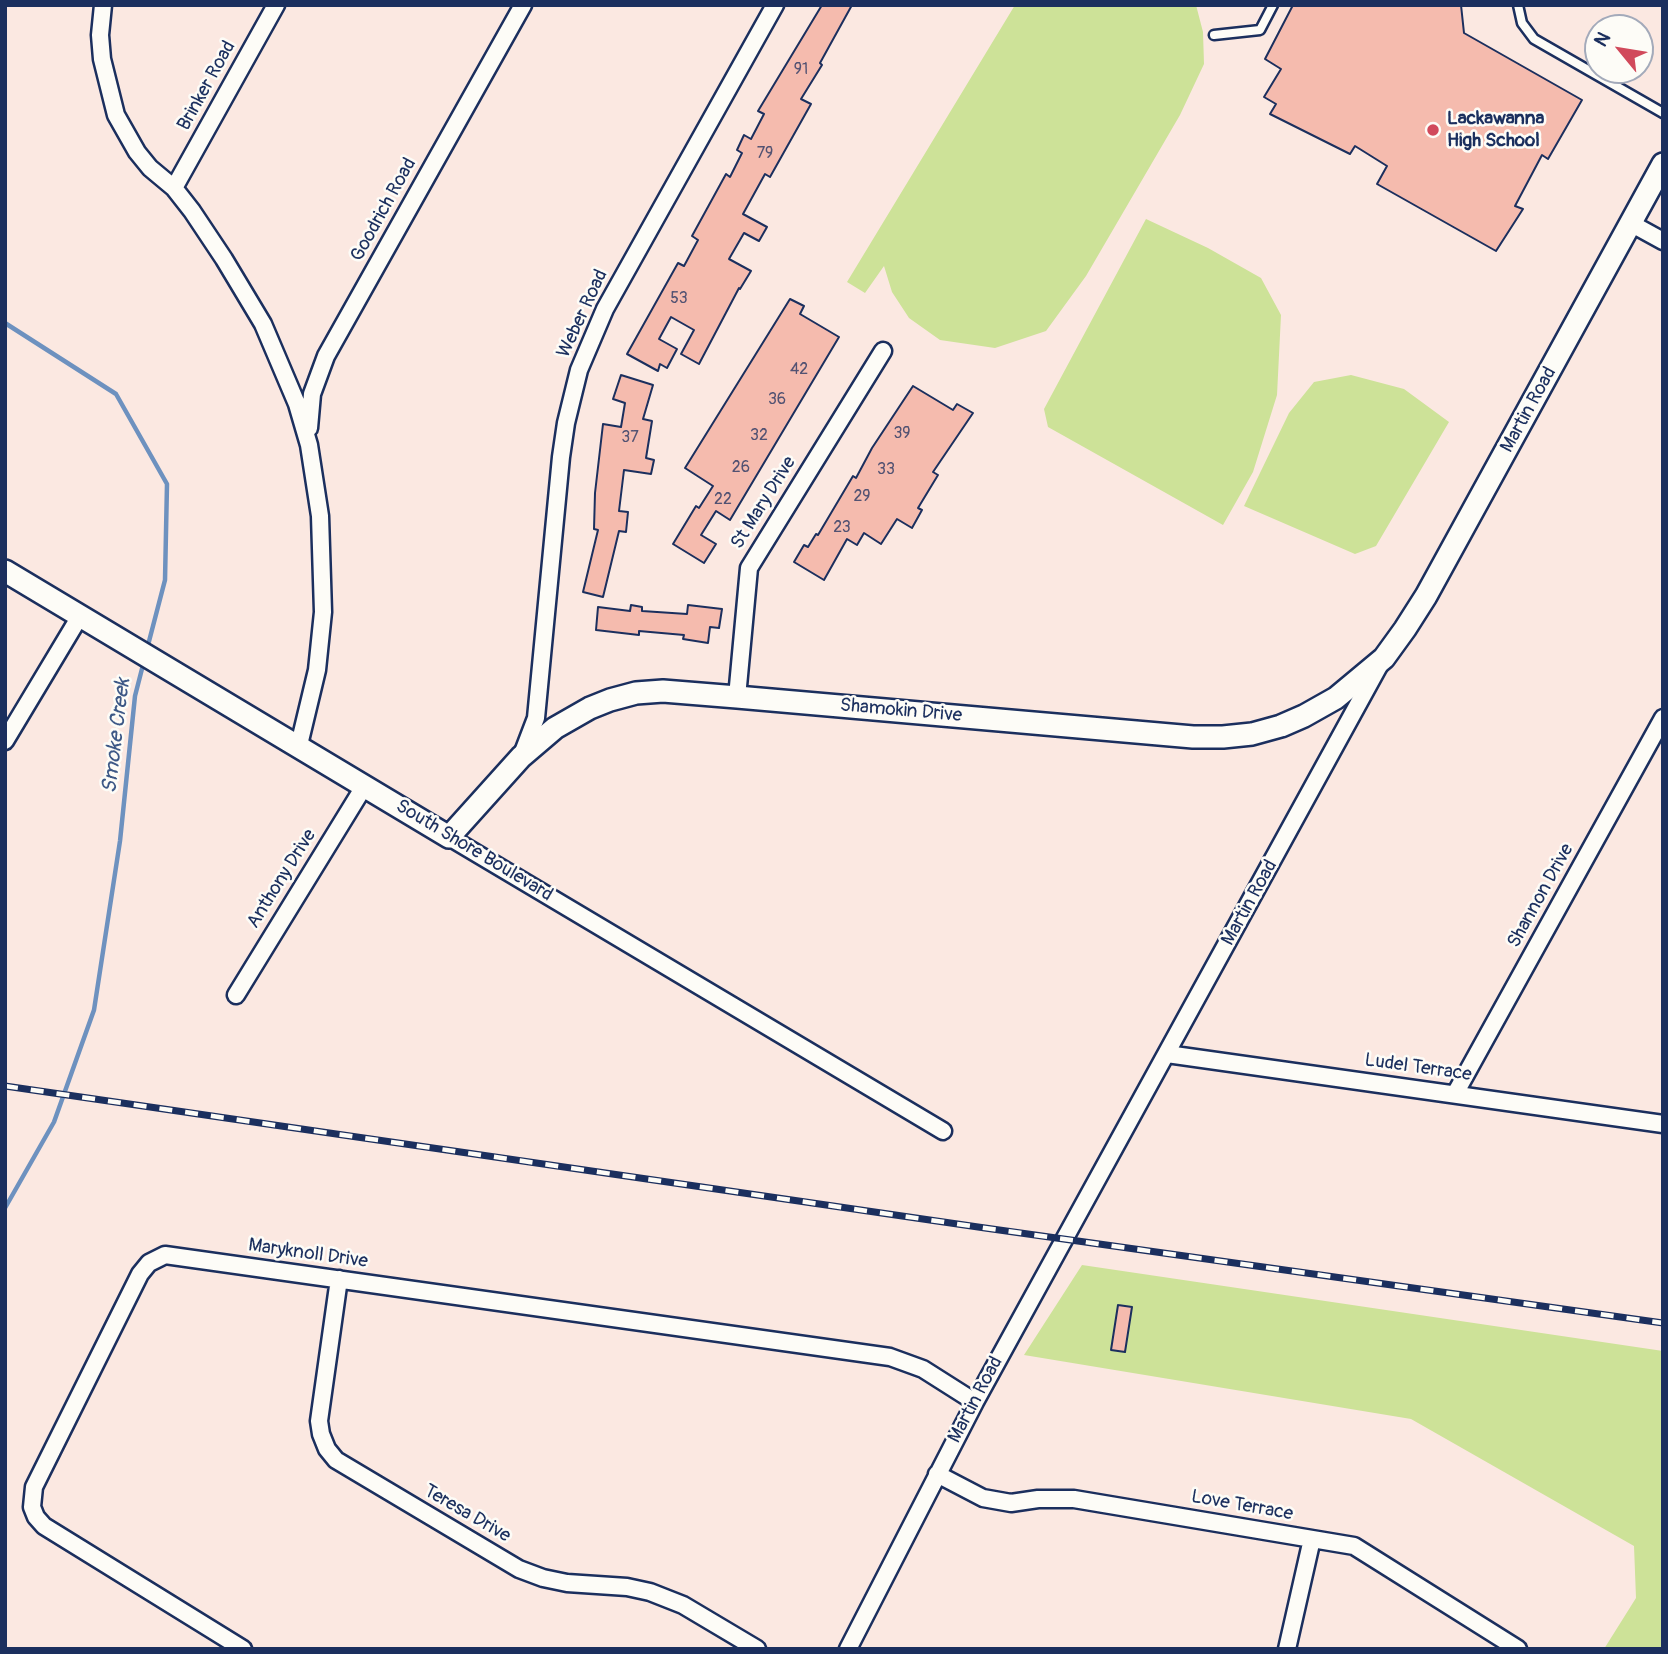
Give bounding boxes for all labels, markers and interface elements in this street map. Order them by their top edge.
north arrow [1584,14,1654,84]
text: N [1589,28,1616,51]
street label: Brinker Road [173,37,241,135]
house number: 91 [794,60,808,80]
place label: Lackawanna High School [1447,108,1544,152]
marker: Lackawanna High School [1425,122,1441,138]
house number: 79 [757,144,773,164]
street label: Goodrich Road [346,154,422,266]
street label: Weber Road [553,266,613,362]
house number: 53 [670,289,688,309]
house number: 42 [790,360,808,380]
street label: Martin Road [1496,363,1562,457]
house number: 36 [768,390,786,410]
house number: 39 [893,424,911,444]
house number: 32 [750,426,768,446]
house number: 37 [621,428,639,448]
street label: St Mary Drive [727,452,801,554]
house number: 26 [732,458,750,478]
house number: 33 [877,460,895,480]
house number: 29 [853,487,871,507]
house number: 22 [714,490,732,510]
house number: 23 [833,518,851,538]
water label: Smoke Creek [97,677,137,795]
street label: Shamokin Drive [839,694,963,728]
street label: South Shore Boulevard [391,795,557,907]
street label: Anthony Drive [242,825,322,933]
street label: Shannon Drive [1503,840,1579,952]
street label: Martin Road [1217,856,1283,950]
street label: Ludel Terrace [1363,1049,1473,1087]
street label: Maryknoll Drive [247,1234,369,1274]
street label: Martin Road [944,1353,1008,1447]
street label: Teresa Drive [419,1480,515,1548]
street label: Love Terrace [1189,1486,1295,1526]

